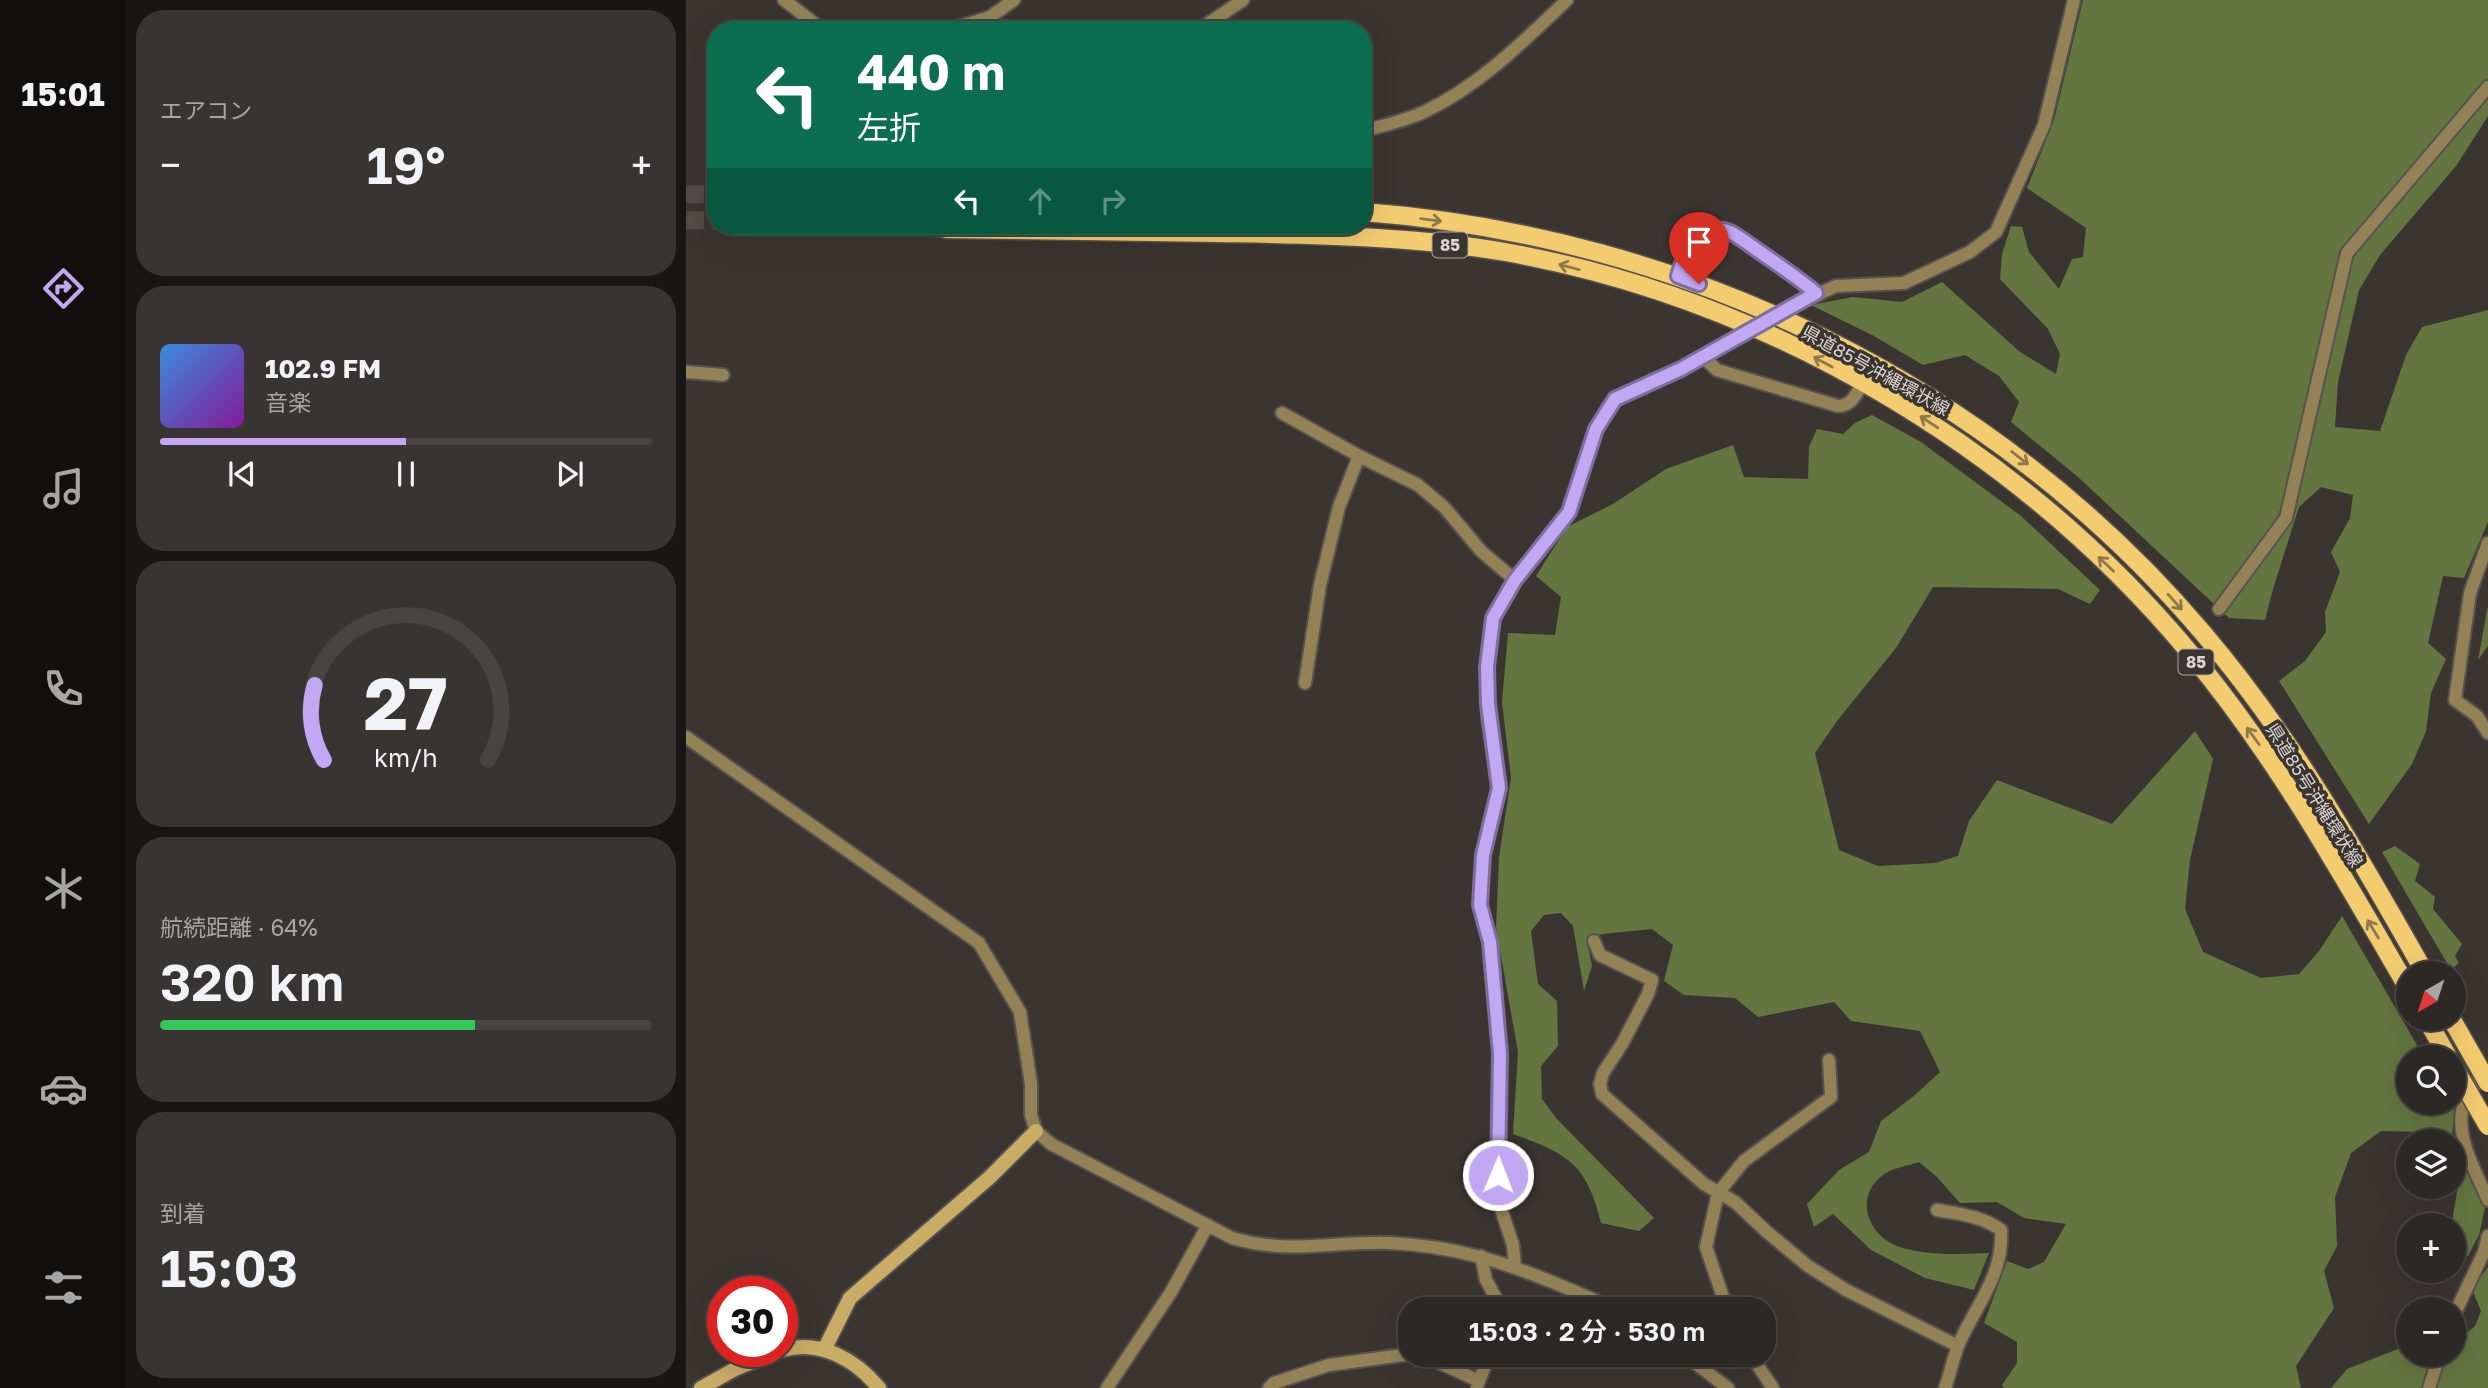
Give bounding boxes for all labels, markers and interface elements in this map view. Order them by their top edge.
text: 440 m [857,42,1005,101]
icon: left [742,49,833,140]
text: 15:01 [21,75,105,113]
text: エアコン [160,96,252,124]
text: 左折 [857,108,921,146]
text: 19° [367,133,445,195]
text: − [160,142,181,187]
text: + [631,142,652,187]
icon: left [948,182,986,220]
icon: ahead [1021,182,1059,220]
icon: right [1094,182,1132,220]
pin [1669,212,1729,284]
one-way arrow [1419,214,1442,227]
icon: arrive [1680,223,1718,261]
road number: 85 [1432,232,1468,258]
one-way arrow [1558,260,1581,273]
icon: directions [39,264,88,313]
street label: 県道85号沖縄環状線 [1798,320,1954,420]
text: 102.9 FM [265,353,381,384]
one-way arrow [1813,354,1834,368]
text: 音楽 [265,388,311,416]
one-way arrow [1919,414,1939,428]
one-way arrow [2010,451,2029,466]
icon: previous [223,455,261,493]
icon: pause [387,455,425,493]
icon: next [551,455,589,493]
icon: music [39,464,88,513]
one-way arrow [2097,556,2114,573]
one-way arrow [2167,593,2184,610]
road number: 85 [2178,650,2214,674]
text: 27 [364,659,448,746]
icon: phone [39,664,88,713]
street label: 県道85号沖縄環状線 [2262,719,2368,871]
one-way arrow [2246,728,2261,746]
text: km/h [374,742,438,773]
icon: climate [39,864,88,913]
text: 航続距離 · 64% [160,913,318,941]
one-way arrow [2366,920,2380,940]
text: 320 km [160,950,344,1012]
north arrow [2396,961,2466,1031]
map controls [2396,961,2466,1367]
button: search [2396,1045,2466,1115]
icon: car [39,1064,88,1113]
button: layers [2396,1129,2466,1199]
position arrow [1461,1138,1535,1212]
text: 到着 [160,1199,206,1227]
button: + [2396,1213,2466,1283]
text: 15:03 [160,1236,298,1298]
icon: filters [39,1263,88,1312]
speed limit sign: 30 [707,1276,798,1367]
button: − [2396,1297,2466,1367]
text: 15:03 · 2 分 · 530 m [1469,1316,1705,1347]

